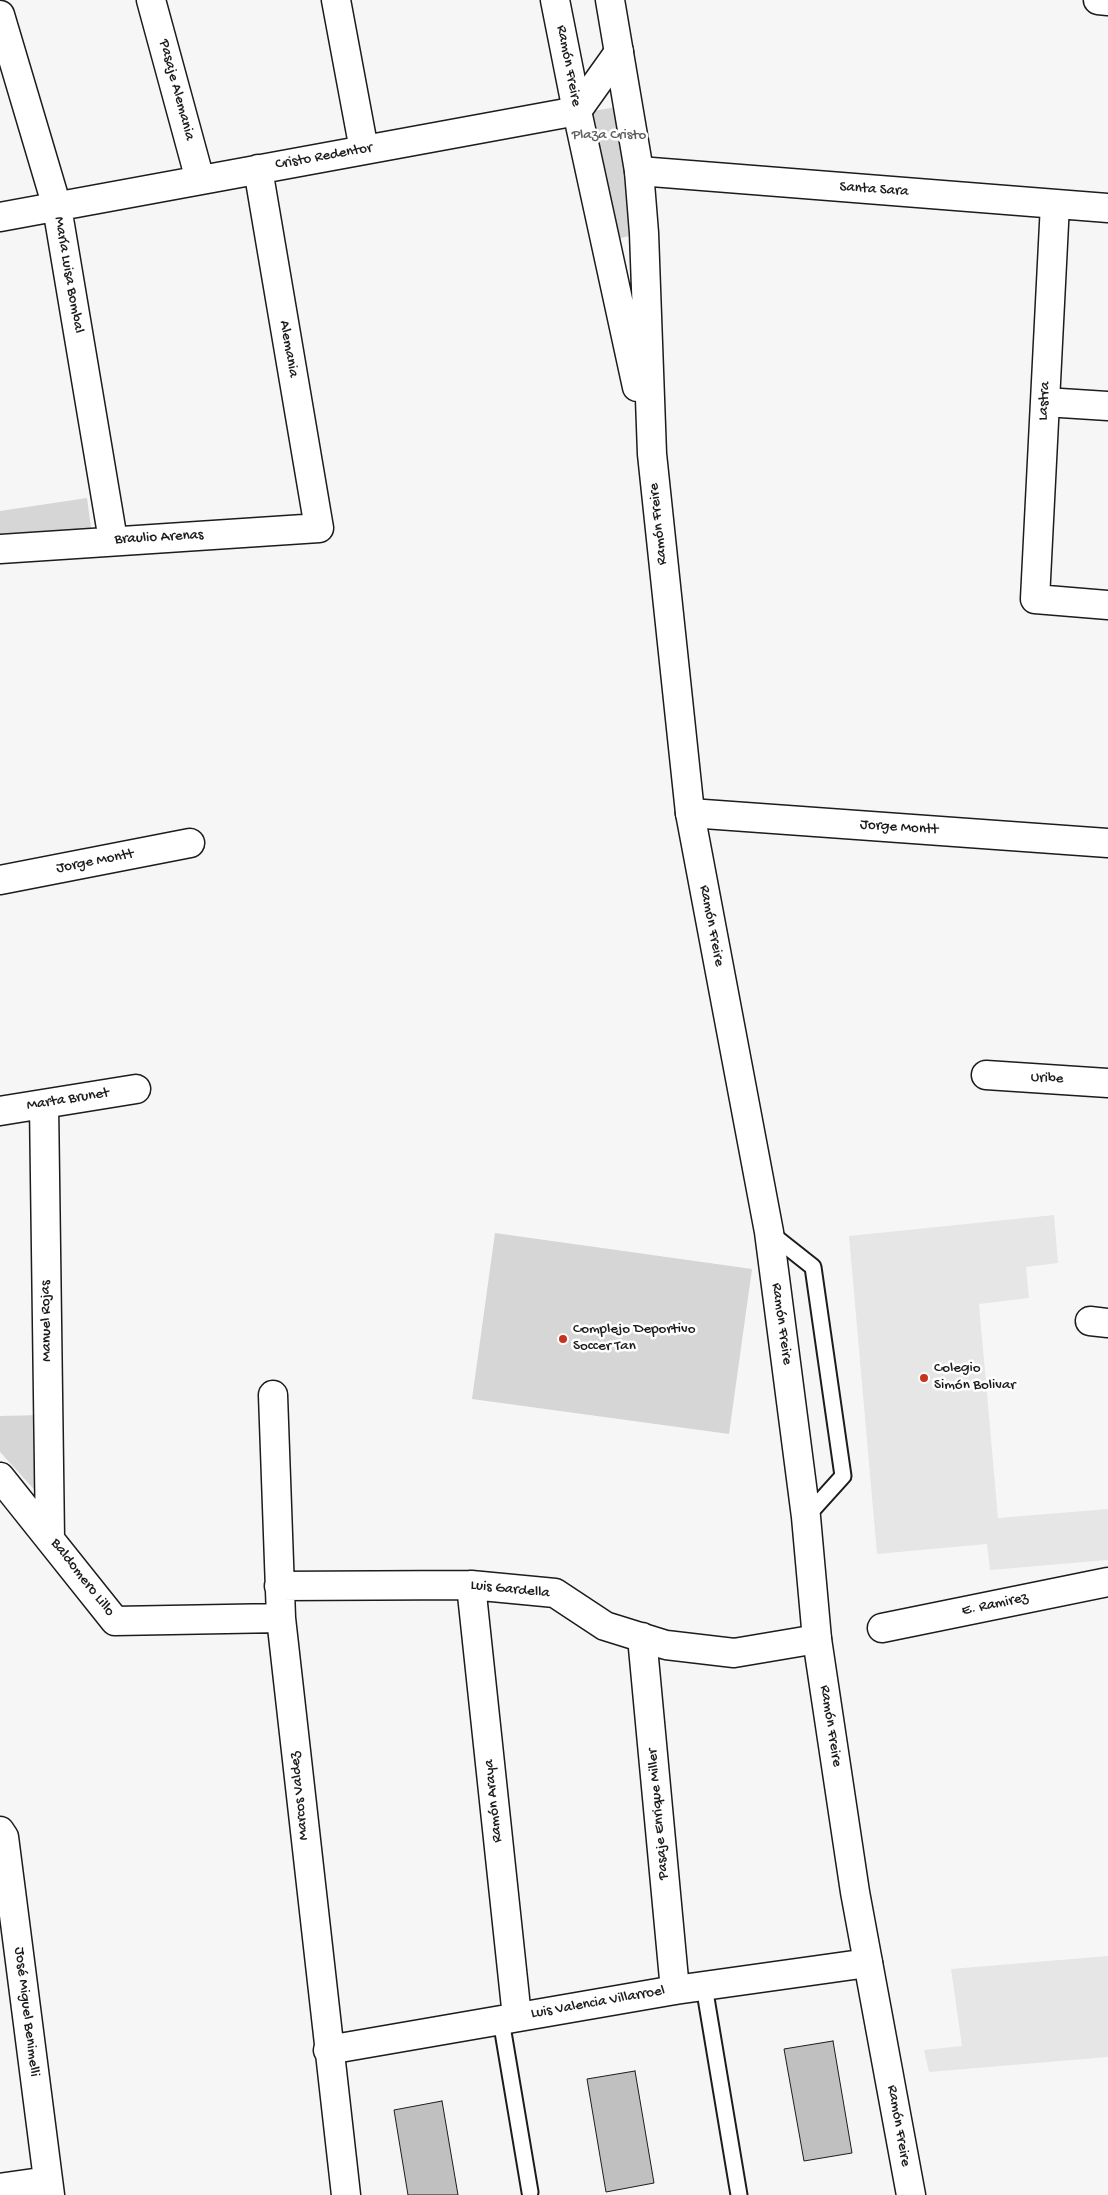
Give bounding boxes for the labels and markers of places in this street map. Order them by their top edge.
place label: Complejo Deportivo Soccer Tan [573,1321,695,1356]
marker: Complejo Deportivo Soccer Tan [557,1333,569,1345]
place label: Colegio Simón Bolivar [934,1360,1016,1395]
marker: Colegio Simón Bolivar [918,1372,930,1384]

